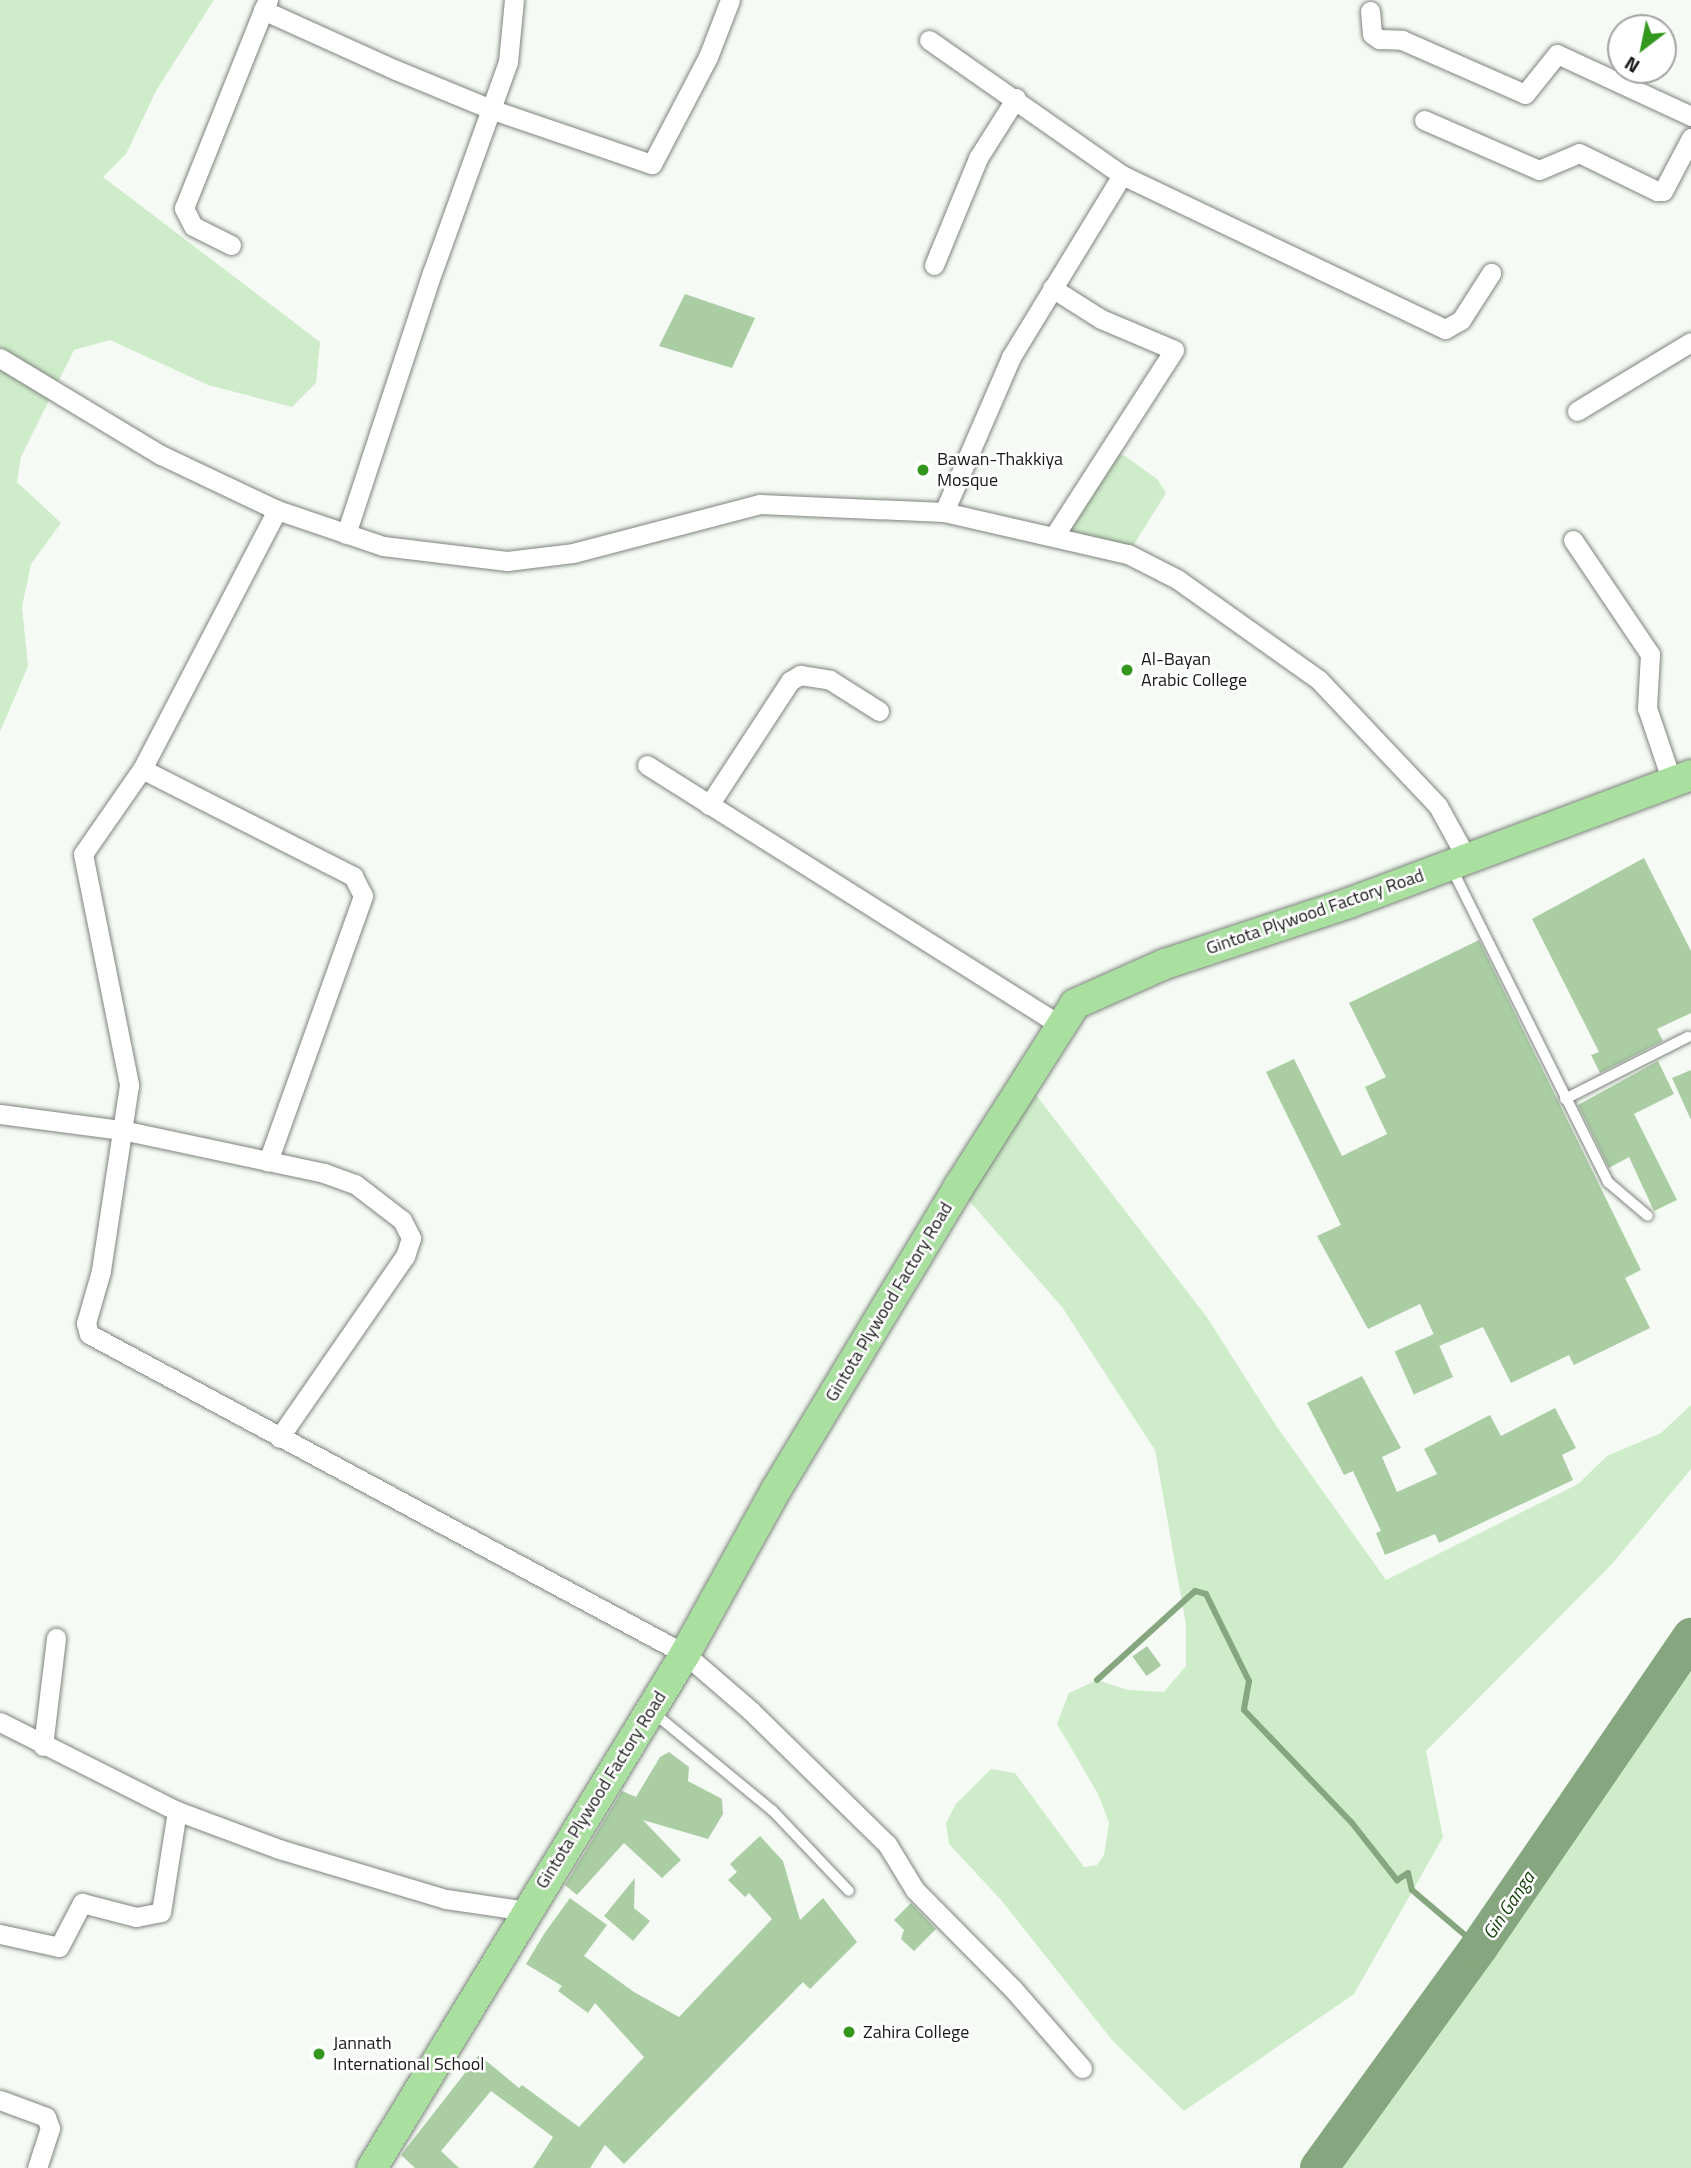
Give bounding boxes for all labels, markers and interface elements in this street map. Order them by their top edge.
north arrow [1607,14,1677,84]
text: N [1618,50,1645,81]
place label: Bawan-Thakkiya Mosque [937,449,1063,491]
marker: Bawan-Thakkiya Mosque [915,462,931,478]
place label: Al-Bayan Arabic College [1141,649,1247,692]
marker: Al-Bayan Arabic College [1119,662,1135,678]
street label: Gintota Plywood Factory Road [1203,865,1427,959]
street label: Gintota Plywood Factory Road [821,1198,957,1406]
street label: Gintota Plywood Factory Road [531,1687,671,1893]
water label: Gin Ganga [1477,1867,1539,1943]
place label: Zahira College [863,2021,969,2043]
marker: Zahira College [841,2024,857,2040]
place label: Jannath International School [333,2033,484,2076]
marker: Jannath International School [311,2046,327,2062]

